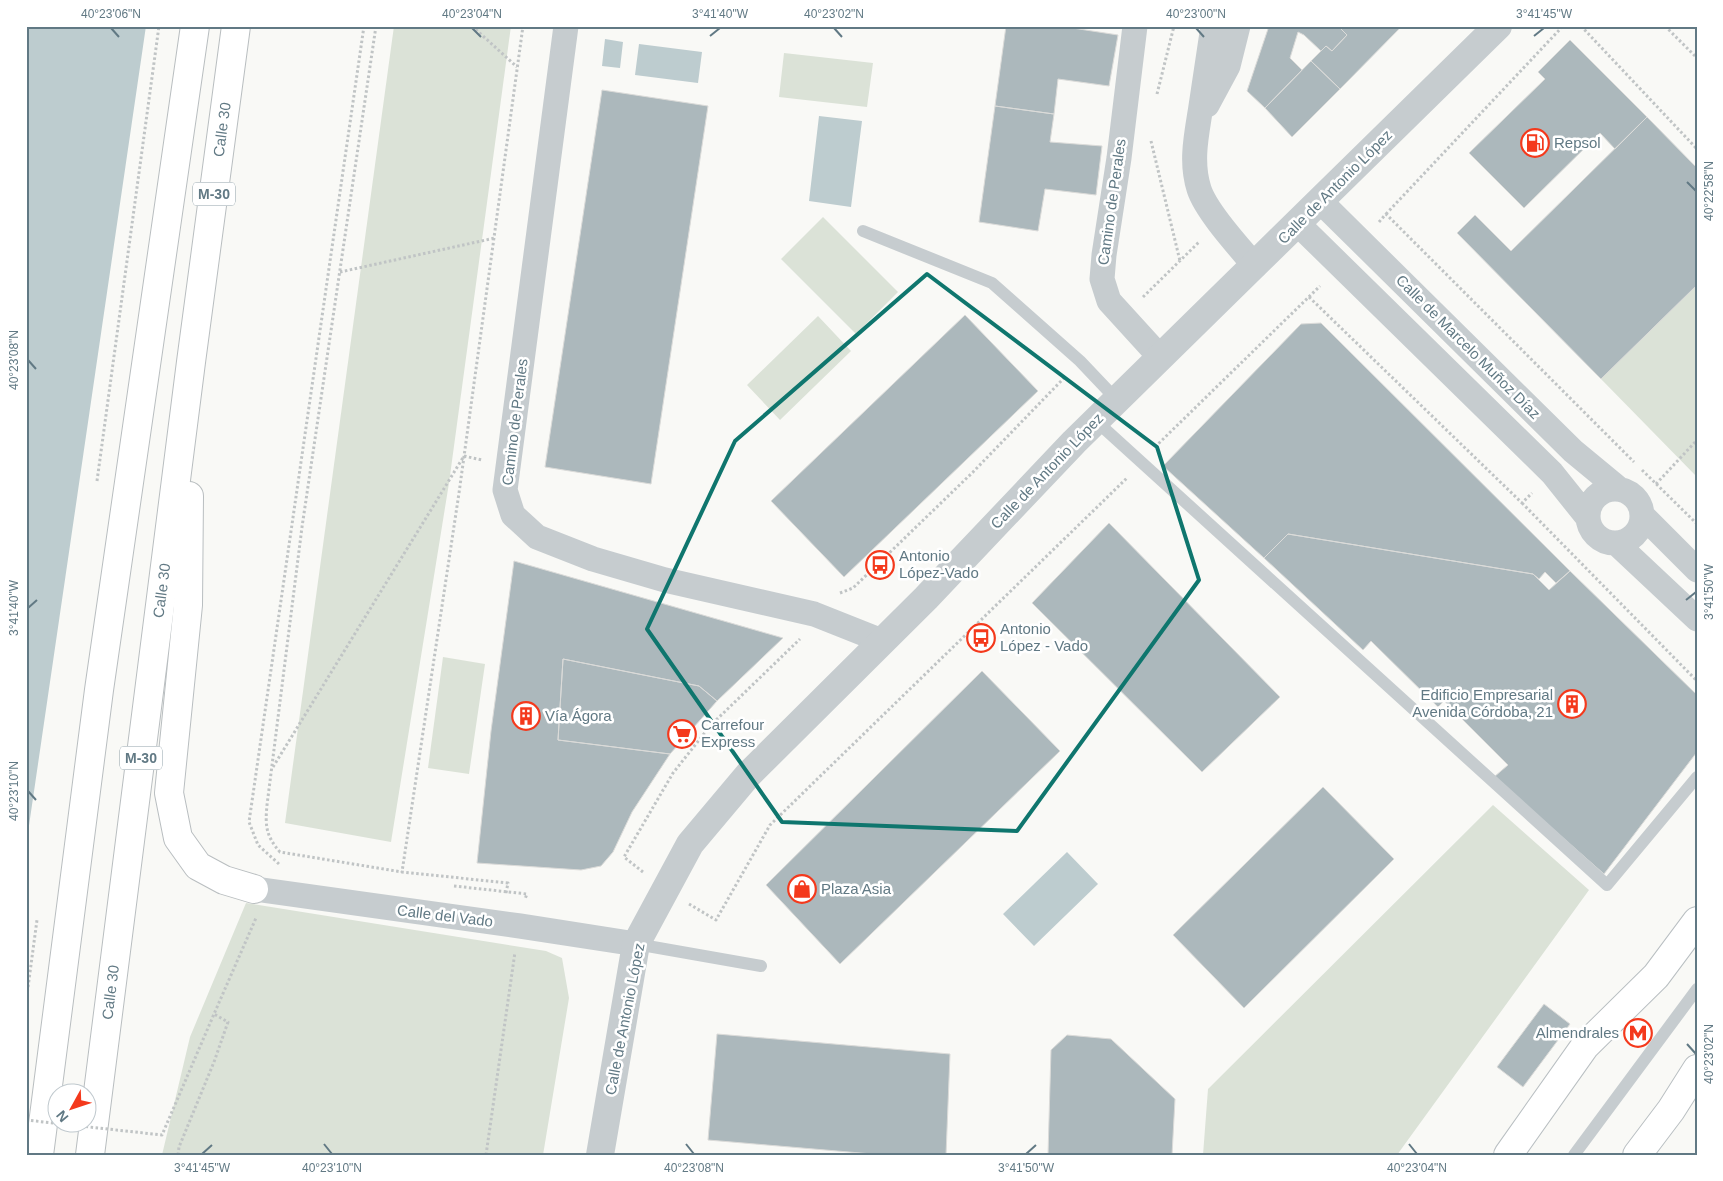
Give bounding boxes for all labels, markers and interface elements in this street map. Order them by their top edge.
text: 40°23'06"N [81,7,141,21]
text: 40°23'04"N [442,7,502,21]
text: 3°41'40"W [692,7,749,21]
text: 40°23'02"N [804,7,864,21]
text: 40°23'00"N [1166,7,1226,21]
text: 3°41'45"W [1516,7,1573,21]
street label: Calle 30 [210,101,234,158]
street label: Calle de Antonio López [1274,126,1395,247]
fuel station icon: Repsol [1520,128,1550,158]
place label: Repsol [1554,134,1601,151]
street label: Camino de Perales [1094,138,1129,266]
text: 40°22'58"N [1702,161,1716,221]
road number: M-30 [193,182,235,205]
street label: Calle de Marcelo Muñoz Díaz [1393,271,1544,422]
text: 40°23'08"N [7,330,21,390]
street label: Camino de Perales [498,358,531,486]
street label: Calle de Antonio López [987,409,1106,532]
place label: Antonio López-Vado [899,547,979,581]
bus stop icon: Antonio López-Vado [865,550,895,580]
street label: Calle 30 [149,562,173,619]
text: 3°41'50"W [1702,563,1716,620]
text: 3°41'40"W [7,579,21,636]
place label: Antonio López - Vado [1000,620,1088,654]
bus stop icon: Antonio López - Vado [966,623,996,653]
place label: Edificio Empresarial Avenida Córdoba, 21 [1412,686,1553,720]
building icon: Edificio Empresarial Avenida Córdoba, 21 [1557,689,1587,719]
building icon: Vía Ágora [511,701,541,731]
place label: Vía Ágora [545,707,612,724]
place label: Carrefour Express [701,716,764,750]
supermarket icon: Carrefour Express [667,719,697,749]
road number: M-30 [120,746,162,770]
text: 40°23'10"N [7,761,21,821]
shop icon: Plaza Asia [787,874,817,904]
place label: Plaza Asia [821,880,892,897]
street label: Calle del Vado [396,901,494,930]
street label: Calle de Antonio López [601,942,648,1096]
street label: Calle 30 [98,964,122,1021]
metro station icon: Almendrales [1623,1018,1653,1048]
place label: Almendrales [1536,1024,1619,1041]
text: 40°23'02"N [1702,1024,1716,1084]
north arrow [48,1084,98,1134]
text: N [53,1107,71,1125]
text: 3°41'45"W [174,1161,231,1175]
text: 40°23'10"N [302,1161,362,1175]
text: 40°23'08"N [664,1161,724,1175]
text: 3°41'50"W [998,1161,1055,1175]
text: 40°23'04"N [1387,1161,1447,1175]

